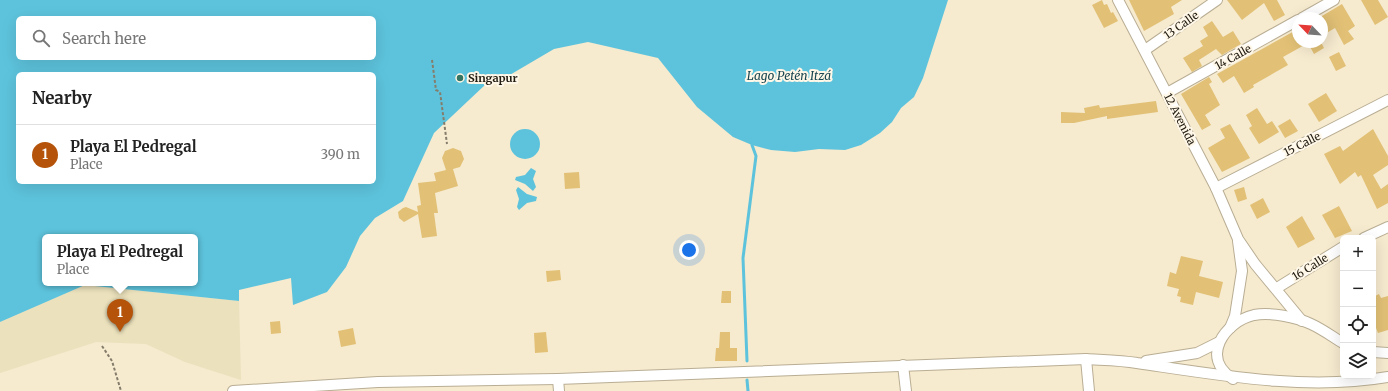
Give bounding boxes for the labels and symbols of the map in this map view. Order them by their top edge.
street label: 13 Calle [1161,8,1201,42]
north arrow [1292,12,1328,48]
street label: 14 Calle [1212,41,1254,73]
water label: Lago Petén Itzá [747,68,831,83]
place label: Singapur [468,71,518,85]
marker: Singapur [455,73,465,83]
street label: 12 Avenida [1161,91,1199,147]
street label: 15 Calle [1281,129,1323,159]
your location [679,240,699,260]
street label: 16 Calle [1290,250,1331,283]
pin: 1 [107,299,133,332]

